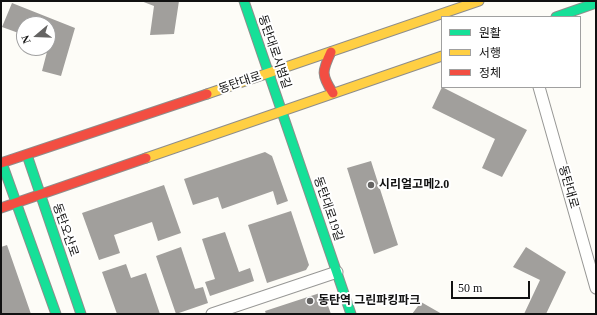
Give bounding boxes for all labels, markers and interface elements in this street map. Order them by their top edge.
street label: 동탄대로시범길 [255,13,293,91]
north arrow [16,16,56,56]
legend [441,16,581,88]
text: 원활 [479,26,501,40]
text: N [19,34,33,45]
text: 서행 [479,46,501,60]
text: 정체 [479,66,501,80]
street label: 동탄대로 [217,69,263,97]
street label: 동탄대로 [555,164,581,210]
street label: 동탄대로19길 [310,175,346,243]
place label: 시리얼고메2.0 [379,178,449,192]
marker: 시리얼고메2.0 [366,180,376,190]
street label: 동탄오산로 [49,202,81,258]
scale bar [453,273,532,299]
text: 50 m [458,281,482,295]
place label: 동탄역 그린파킹파크 [318,294,420,308]
marker: 동탄역 그린파킹파크 [305,296,315,306]

